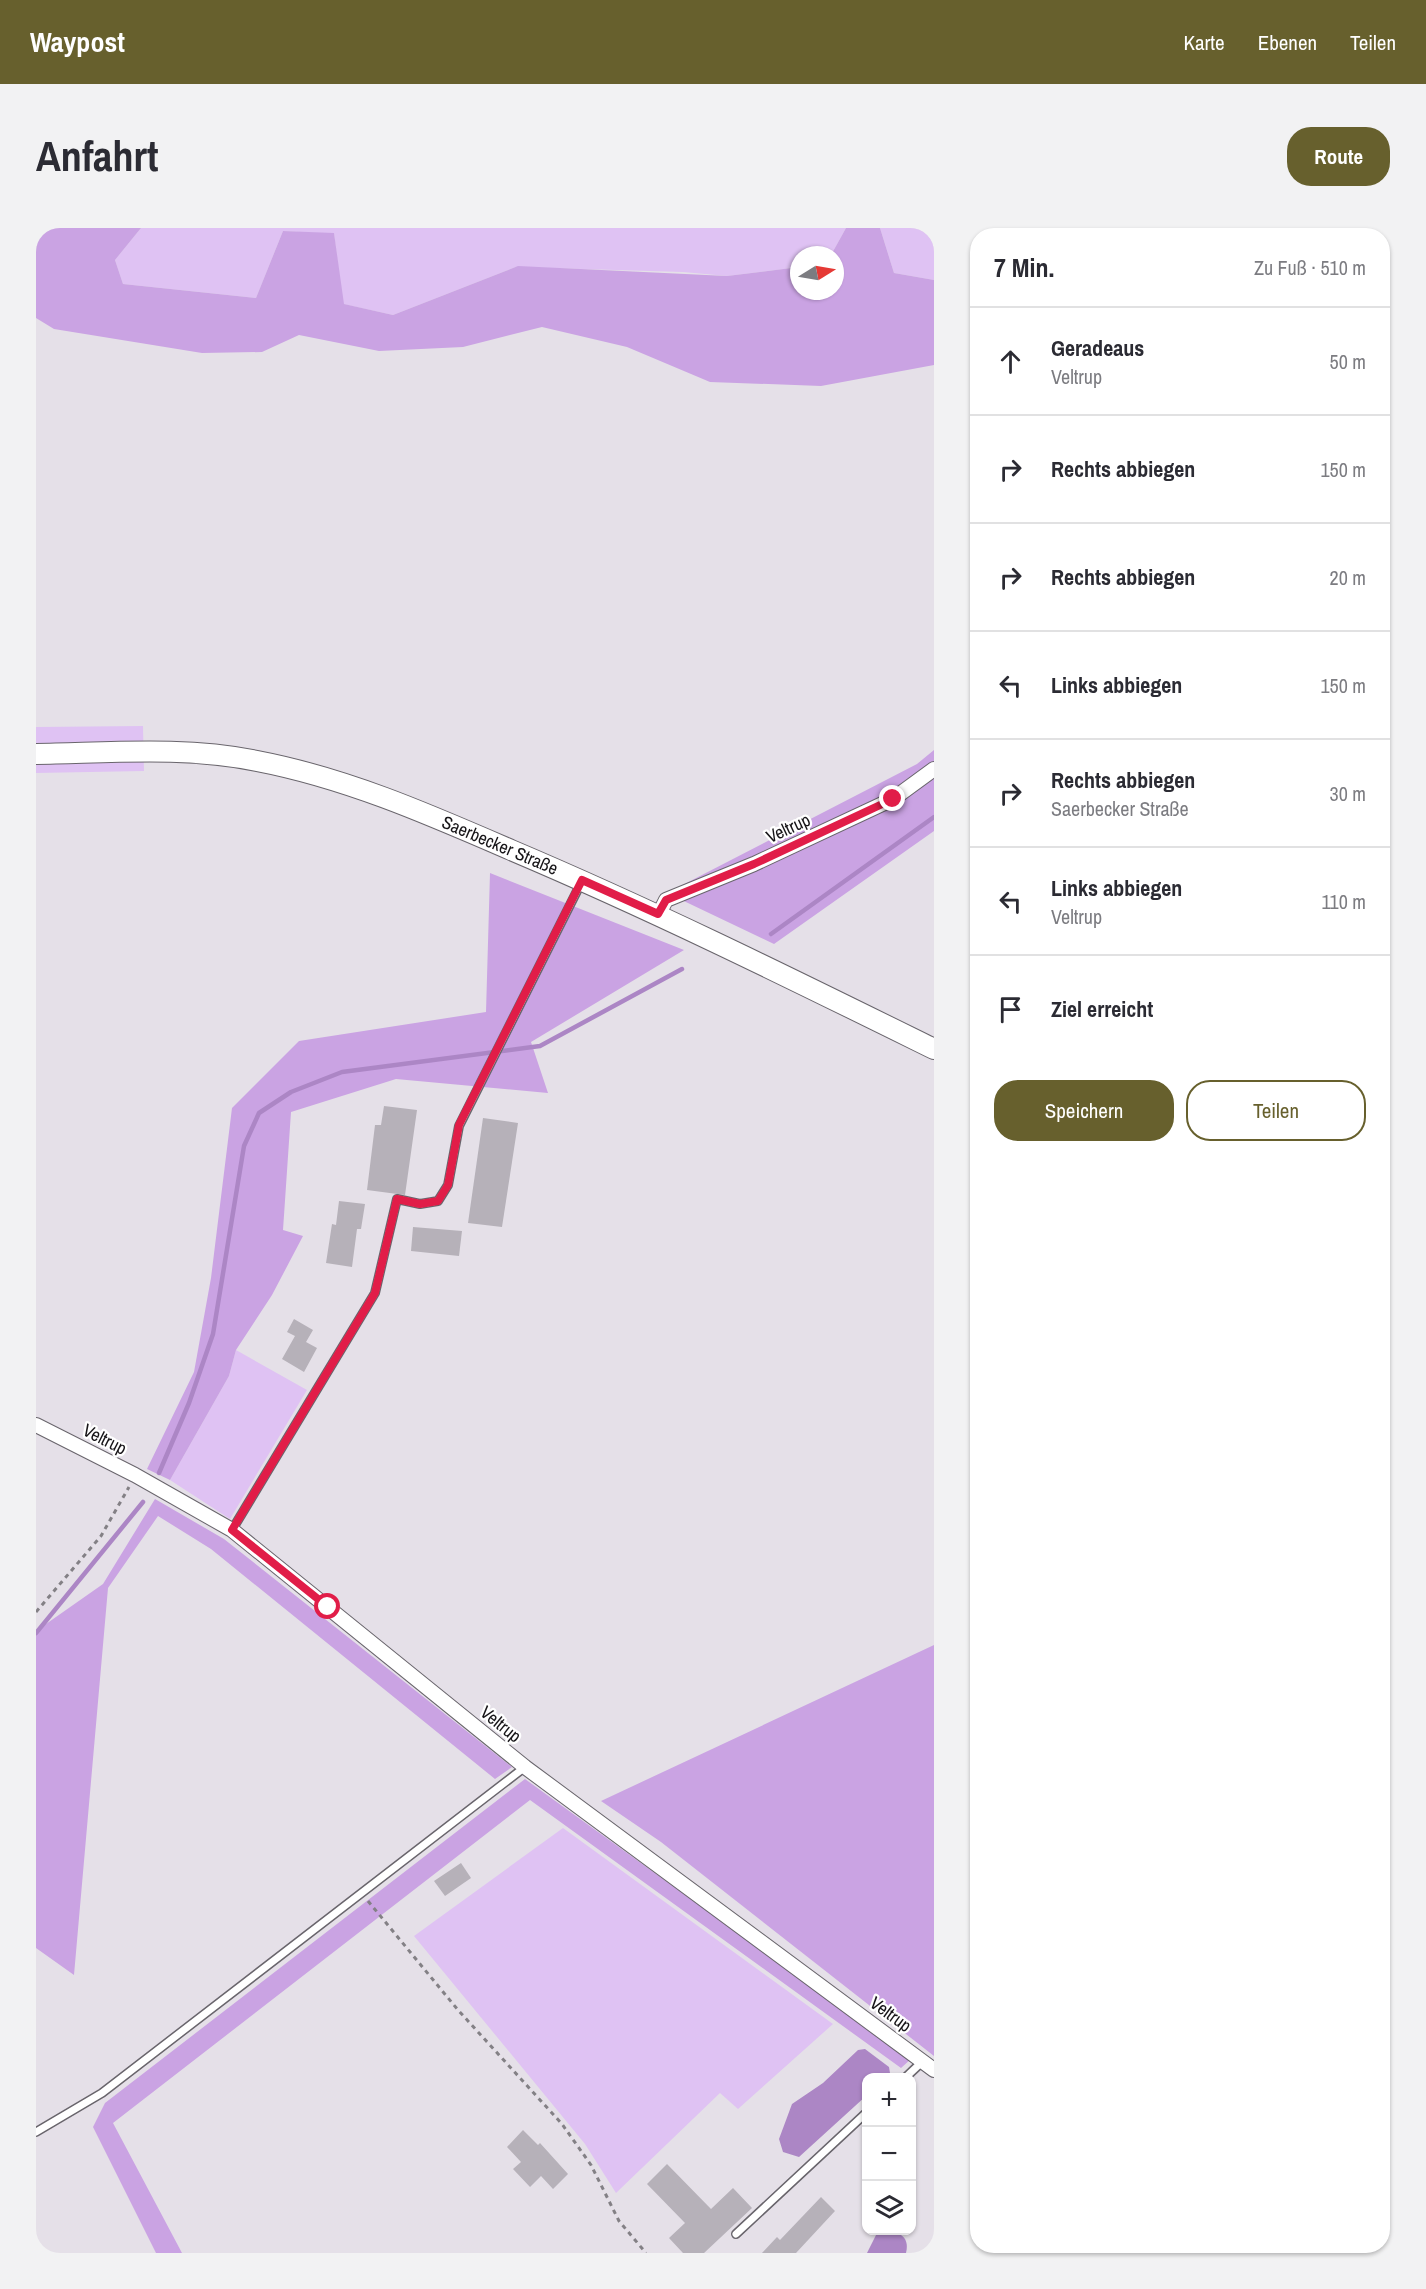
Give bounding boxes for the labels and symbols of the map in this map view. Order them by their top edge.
north arrow [790,246,844,300]
route end [879,785,905,811]
street label: Veltrup [762,807,814,849]
street label: Saerbecker Straße [438,809,562,881]
street label: Veltrup [79,1417,131,1461]
route start [314,1593,340,1619]
street label: Veltrup [475,1700,527,1748]
street label: Veltrup [865,1990,917,2038]

